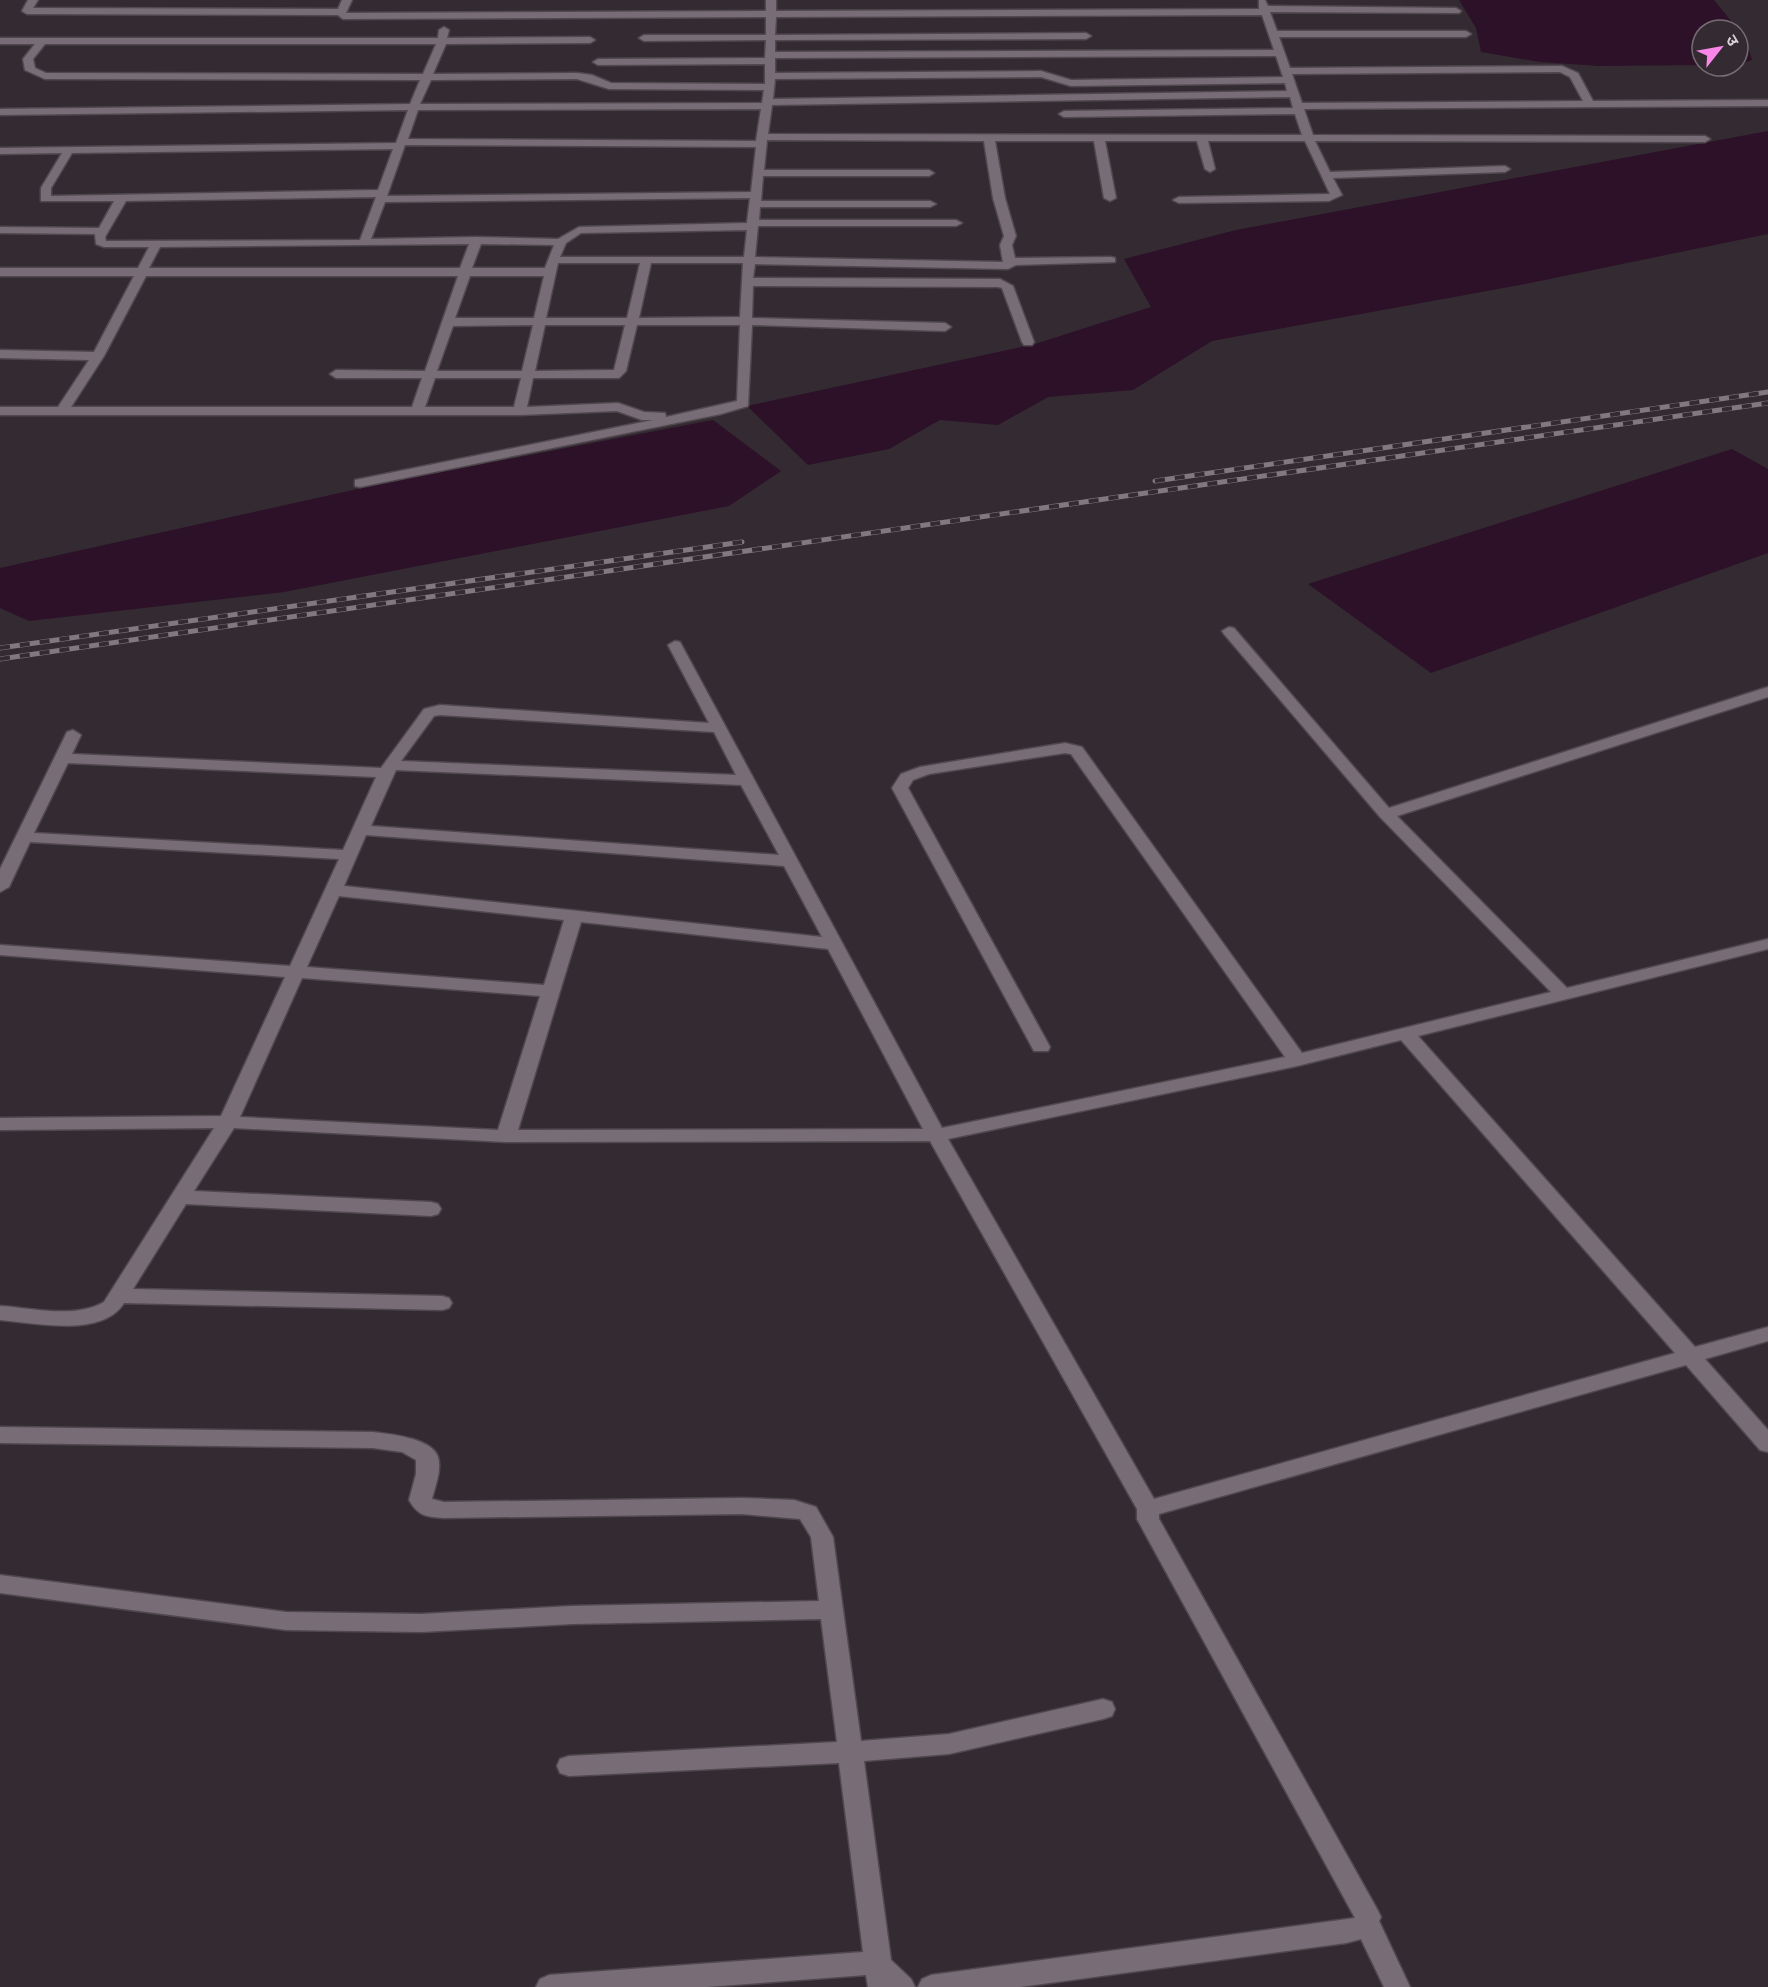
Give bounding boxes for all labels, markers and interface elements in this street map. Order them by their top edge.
north arrow [1690,18,1750,78]
text: उ [1723,32,1742,49]

